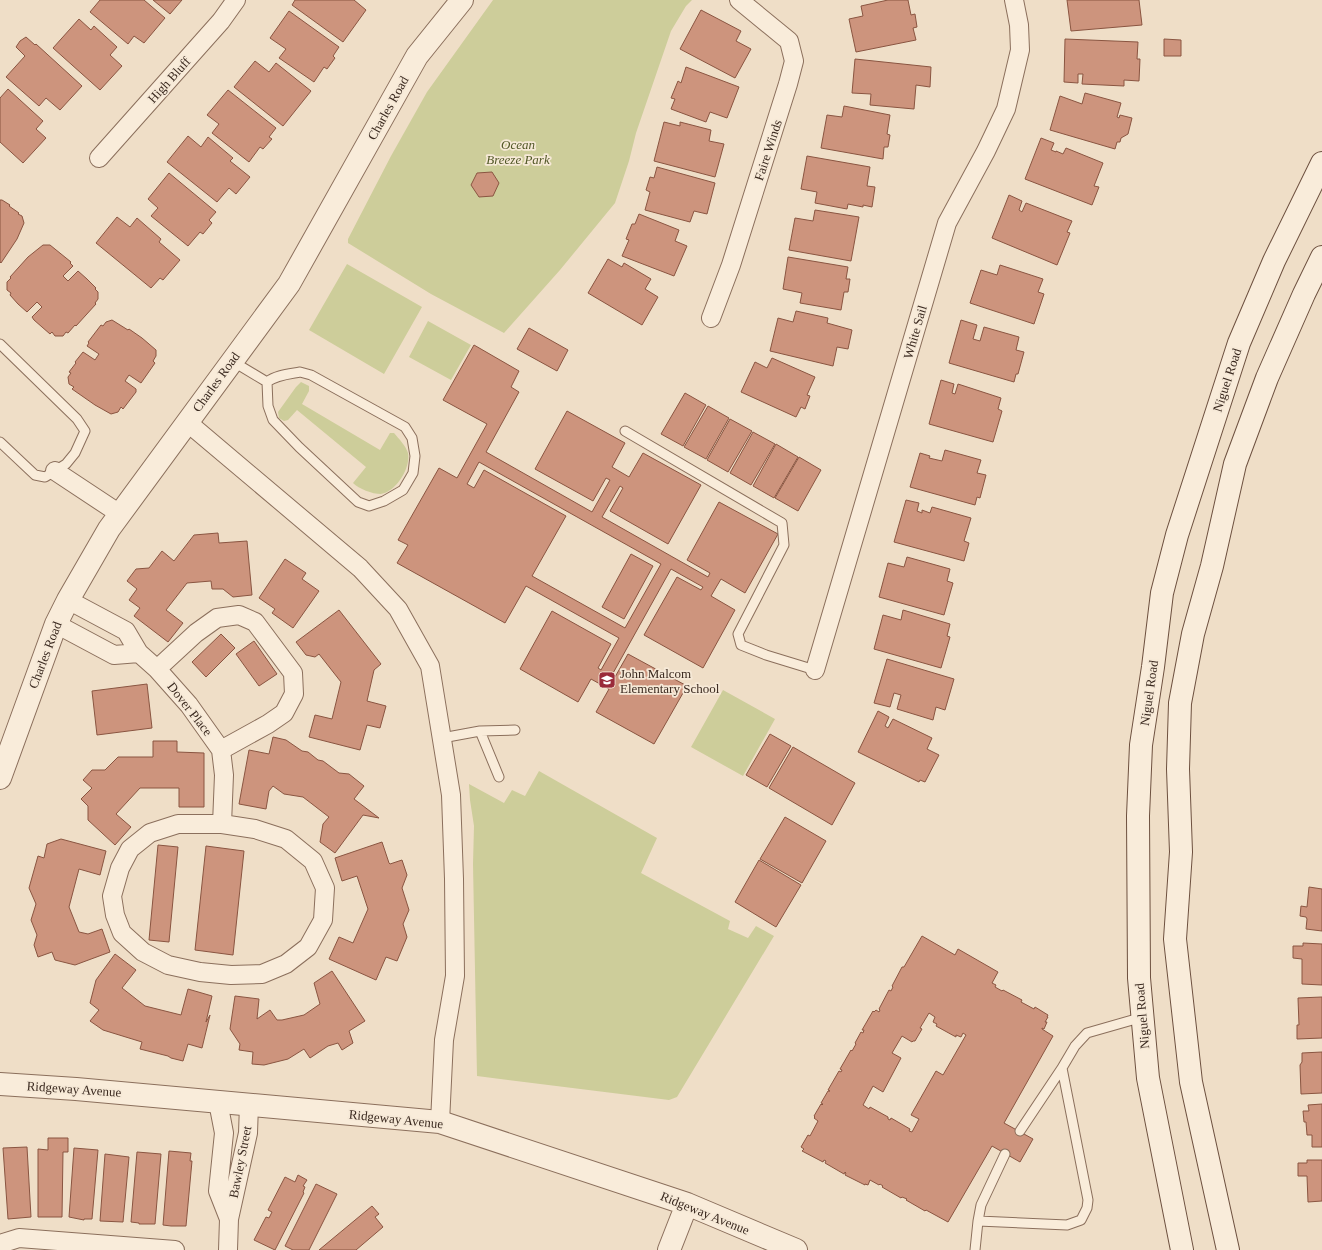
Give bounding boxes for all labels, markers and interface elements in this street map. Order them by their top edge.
street label: High Bluff [145,54,194,106]
street label: Charles Road [364,73,412,142]
street label: Faire Winds [751,118,785,182]
park label: Ocean Breeze Park [486,137,550,167]
street label: White Sail [900,303,930,361]
street label: Niguel Road [1210,346,1244,414]
street label: Charles Road [189,349,243,415]
street label: Charles Road [25,619,65,691]
street label: Niguel Road [1137,659,1161,727]
place label: John Malcom Elementary School [620,666,720,696]
school or university icon: John Malcom Elementary School [597,670,617,690]
street label: Dover Place [164,679,216,739]
street label: Niguel Road [1132,982,1152,1050]
street label: Ridgeway Avenue [26,1078,122,1100]
street label: Ridgeway Avenue [348,1107,444,1131]
street label: Bawley Street [226,1124,254,1199]
street label: Ridgeway Avenue [658,1188,752,1238]

